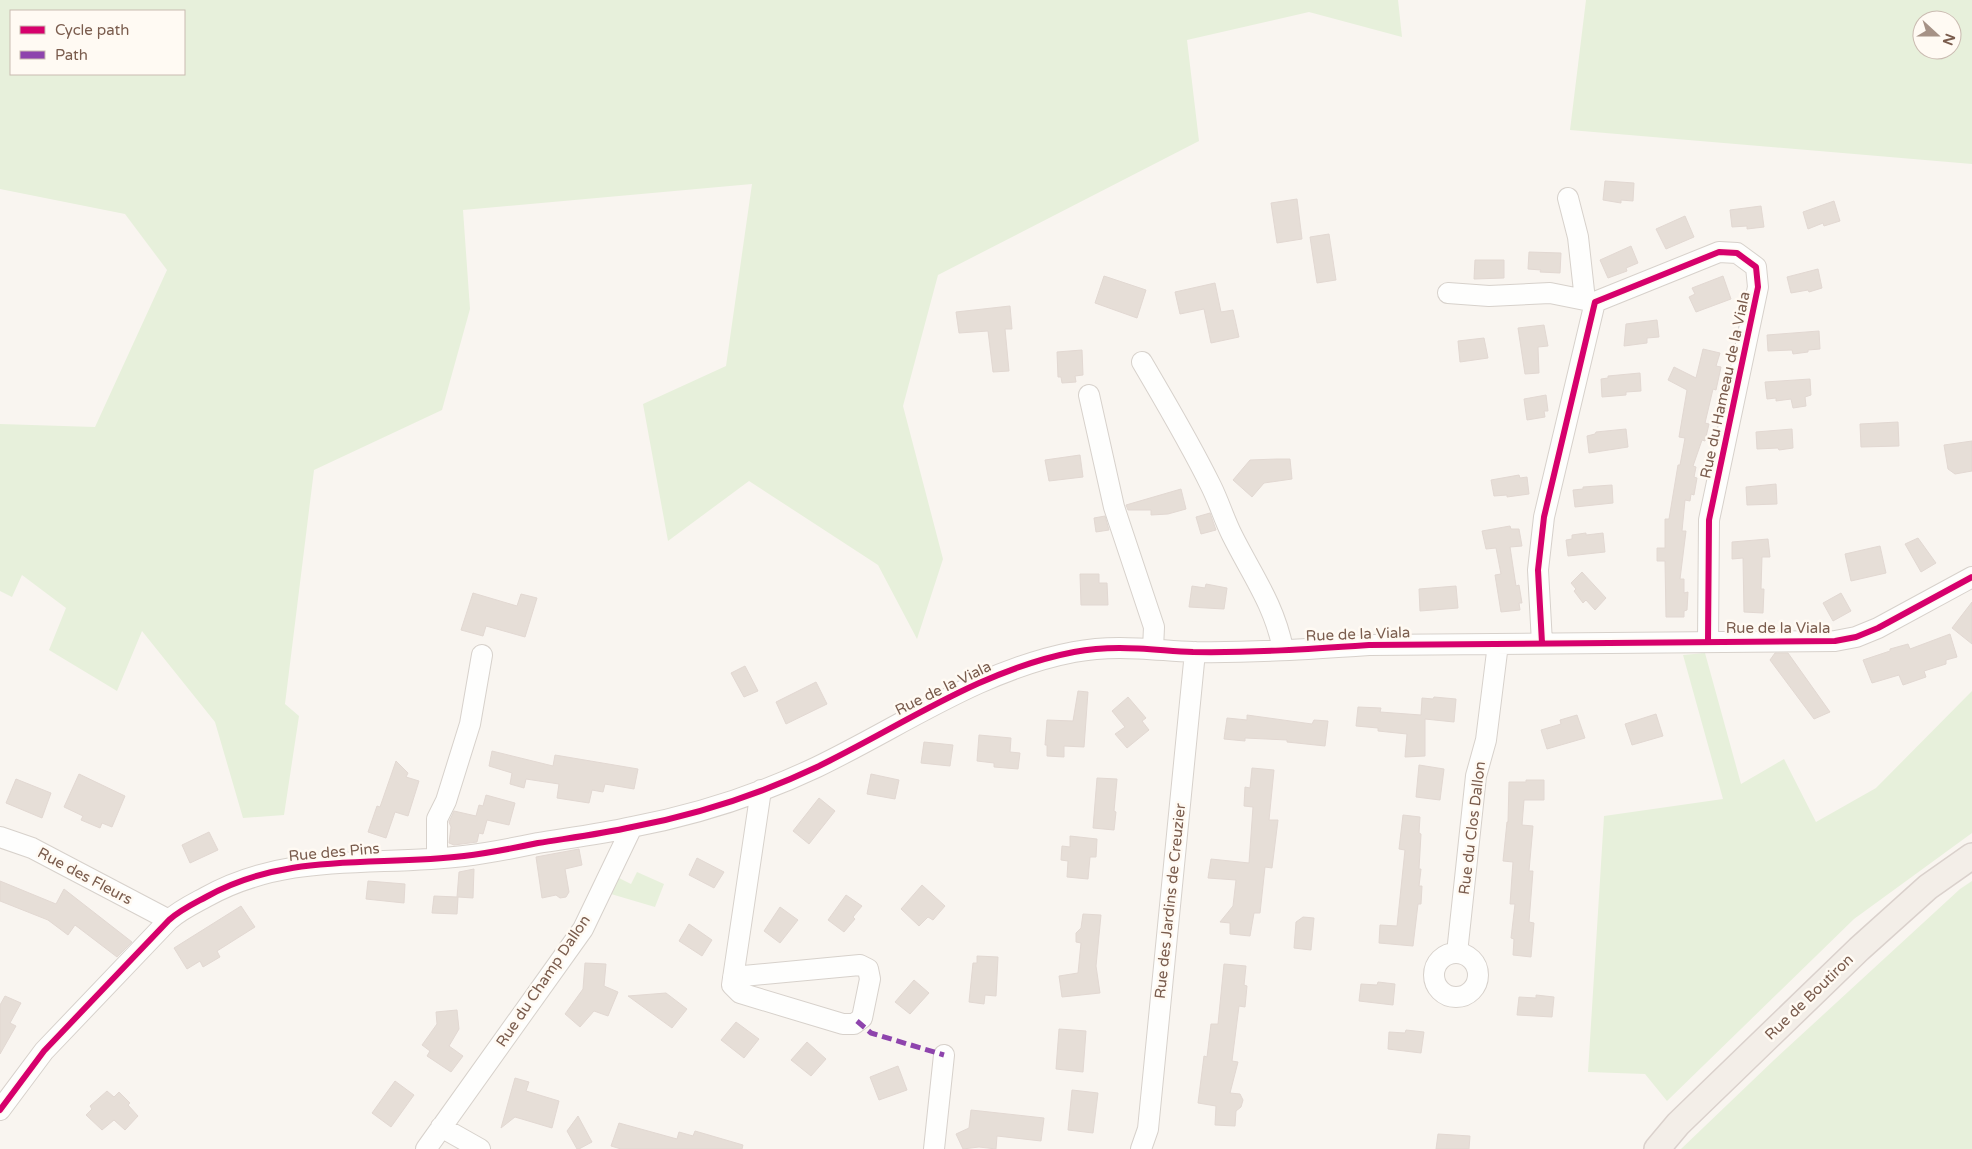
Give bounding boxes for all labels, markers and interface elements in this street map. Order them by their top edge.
legend [10,10,185,75]
north arrow [1912,10,1962,60]
text: Cycle path [55,21,129,39]
text: N [1939,31,1959,48]
text: Path [55,46,88,64]
street label: Rue du Hameau de la Viala [1696,290,1754,480]
street label: Rue de la Viala [1726,619,1830,637]
street label: Rue de la Viala [1305,623,1411,645]
street label: Rue de la Viala [892,657,994,719]
street label: Rue du Clos Dallon [1455,760,1489,896]
street label: Rue des Jardins de Creuzier [1151,802,1189,1000]
street label: Rue des Pins [288,839,380,865]
street label: Rue des Fleurs [35,844,135,908]
street label: Rue du Champ Dallon [492,912,594,1050]
street label: Rue de Boutiron [1761,950,1857,1044]

